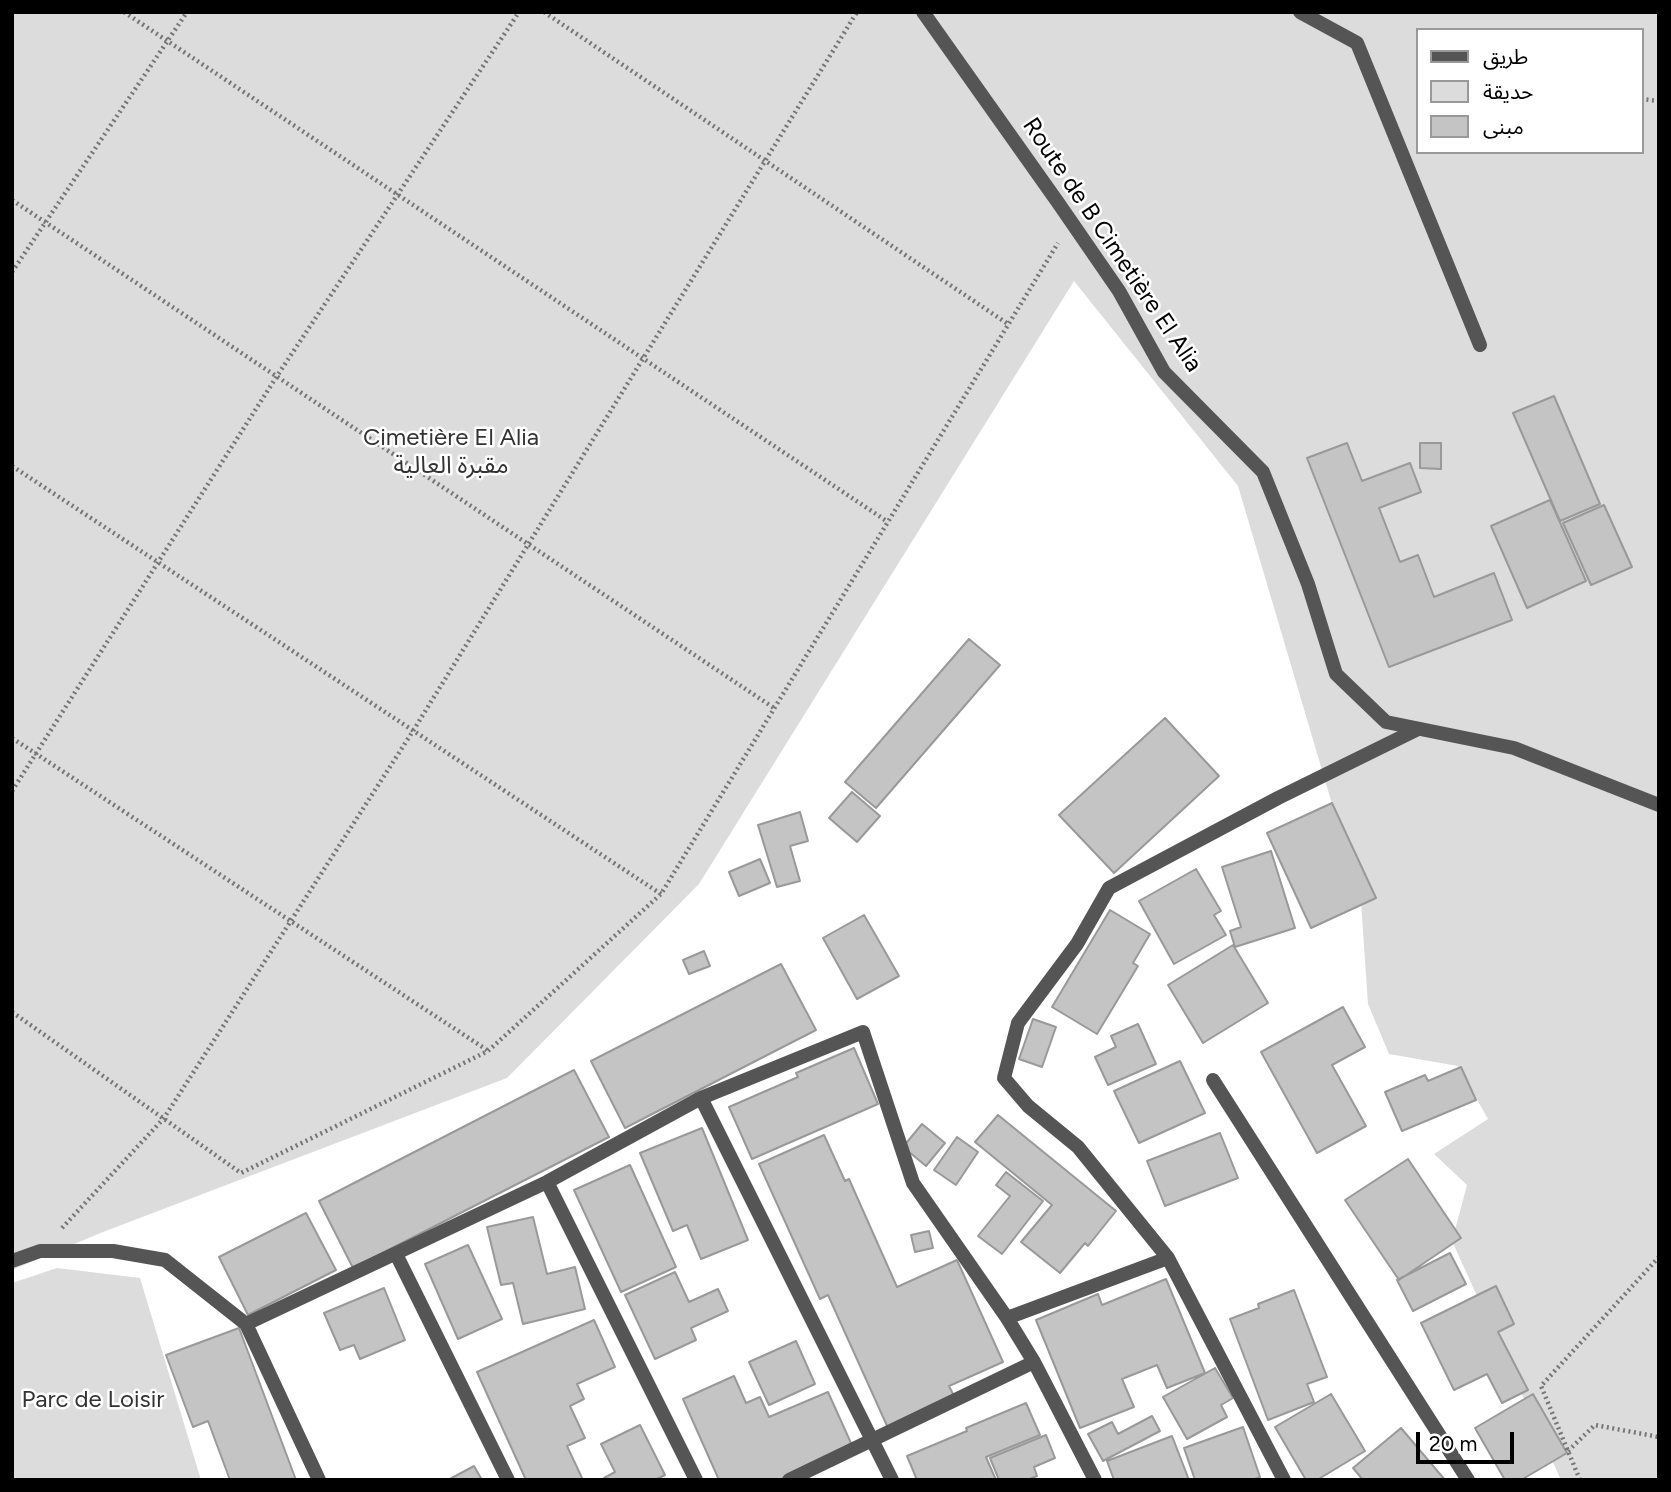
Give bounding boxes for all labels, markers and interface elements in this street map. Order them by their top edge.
legend [1416,28,1643,154]
text: طريق [1483,44,1528,69]
text: حديقة [1483,79,1533,104]
street label: Route de B Cimetière El Alia [1016,113,1208,377]
text: مبنى [1483,114,1524,139]
park label: Cimetière El Alia مقبرة العالية [363,424,539,480]
park label: Parc de Loisir [22,1386,164,1414]
scale bar [1419,1418,1517,1462]
text: 20 m [1429,1431,1477,1456]

